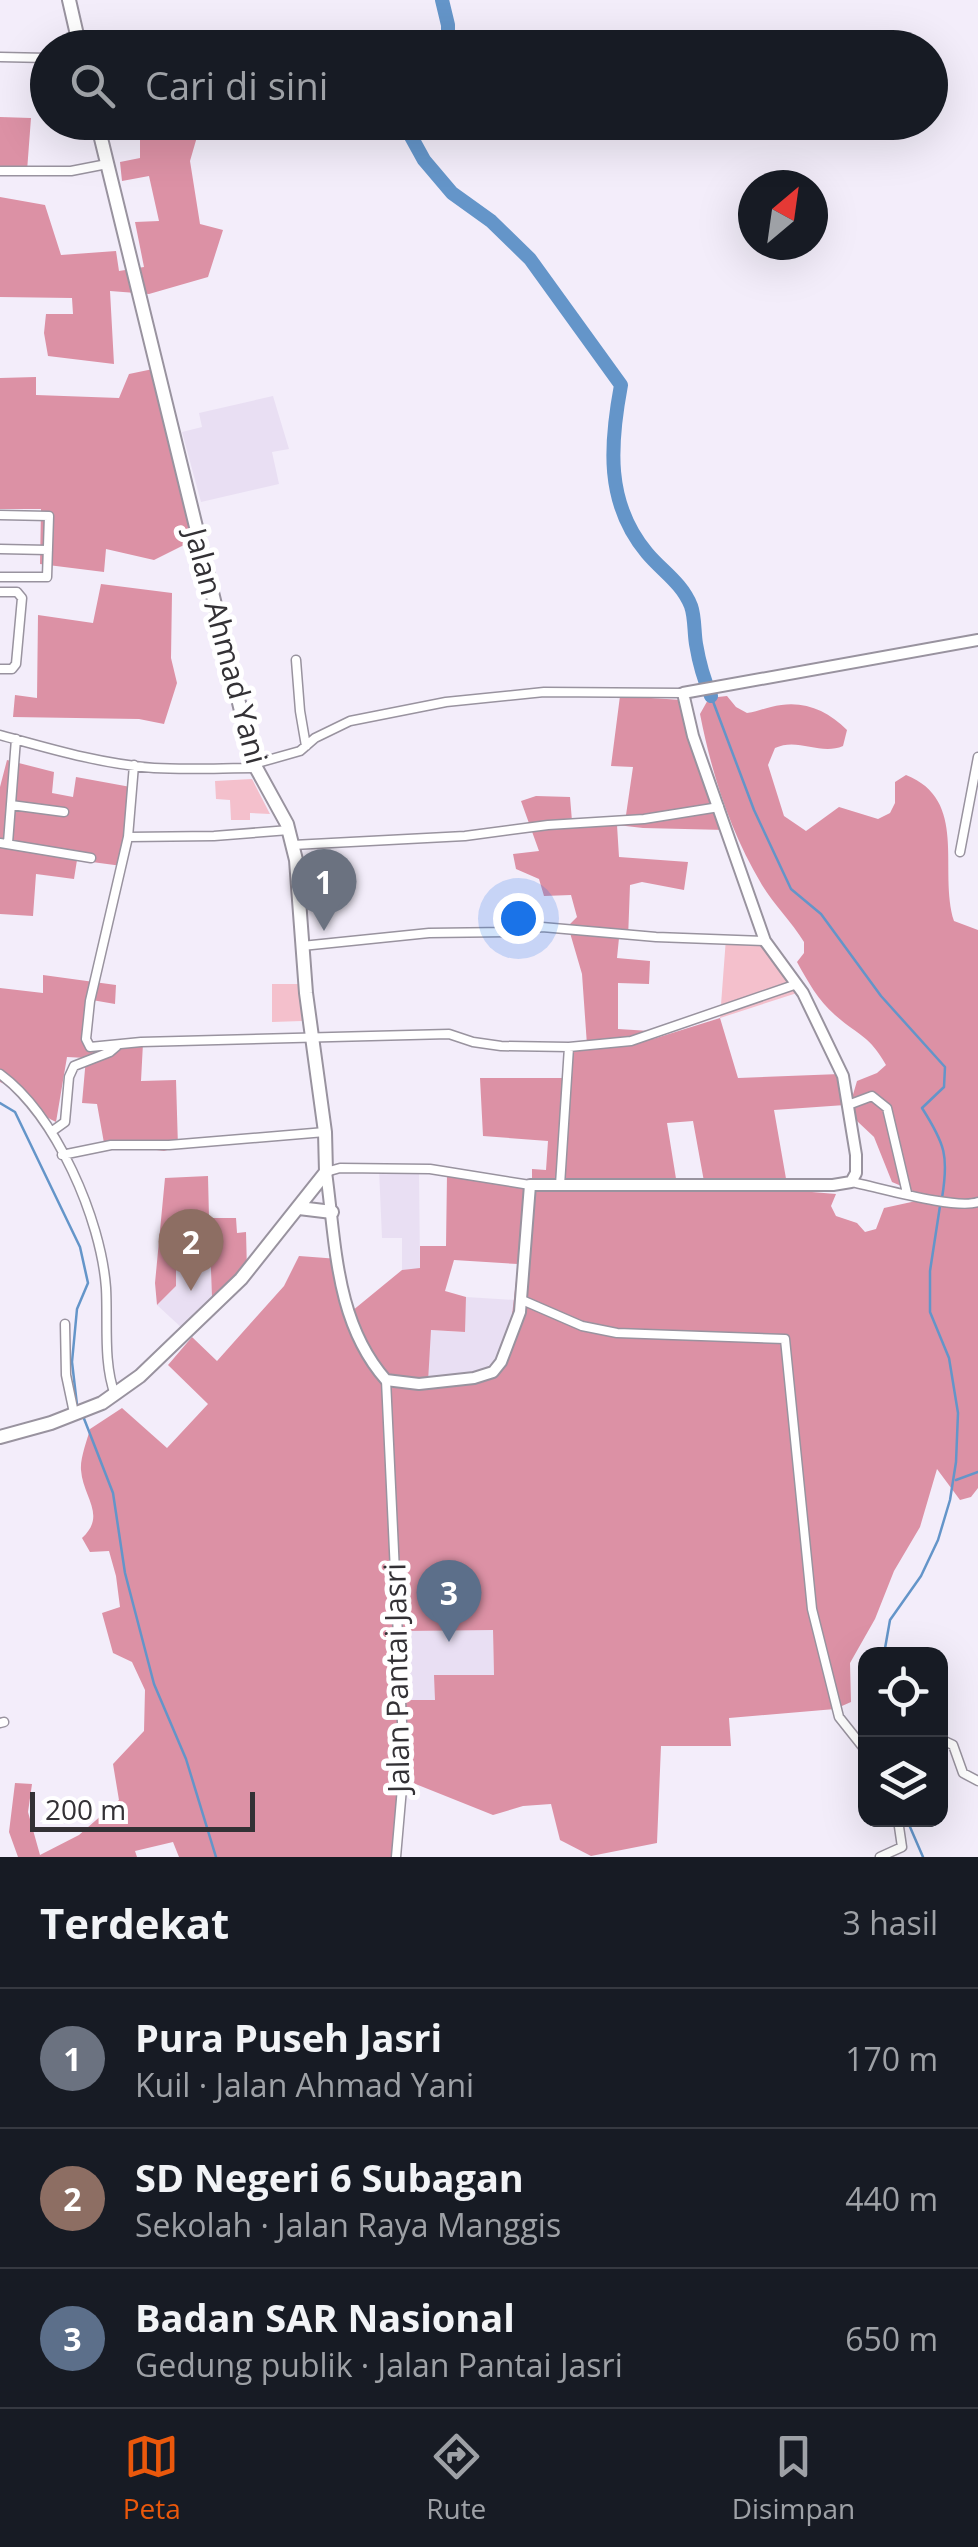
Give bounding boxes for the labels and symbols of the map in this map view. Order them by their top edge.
north arrow [738,170,828,260]
street label: Jalan Ahmad Yani [175,521,278,768]
pin: 1 [292,848,356,931]
your location [493,893,544,944]
pin: 2 [158,1208,224,1291]
pin: 3 [416,1560,482,1642]
street label: Jalan Pantai Jasri [373,1563,419,1796]
scale bar [30,1787,255,1832]

